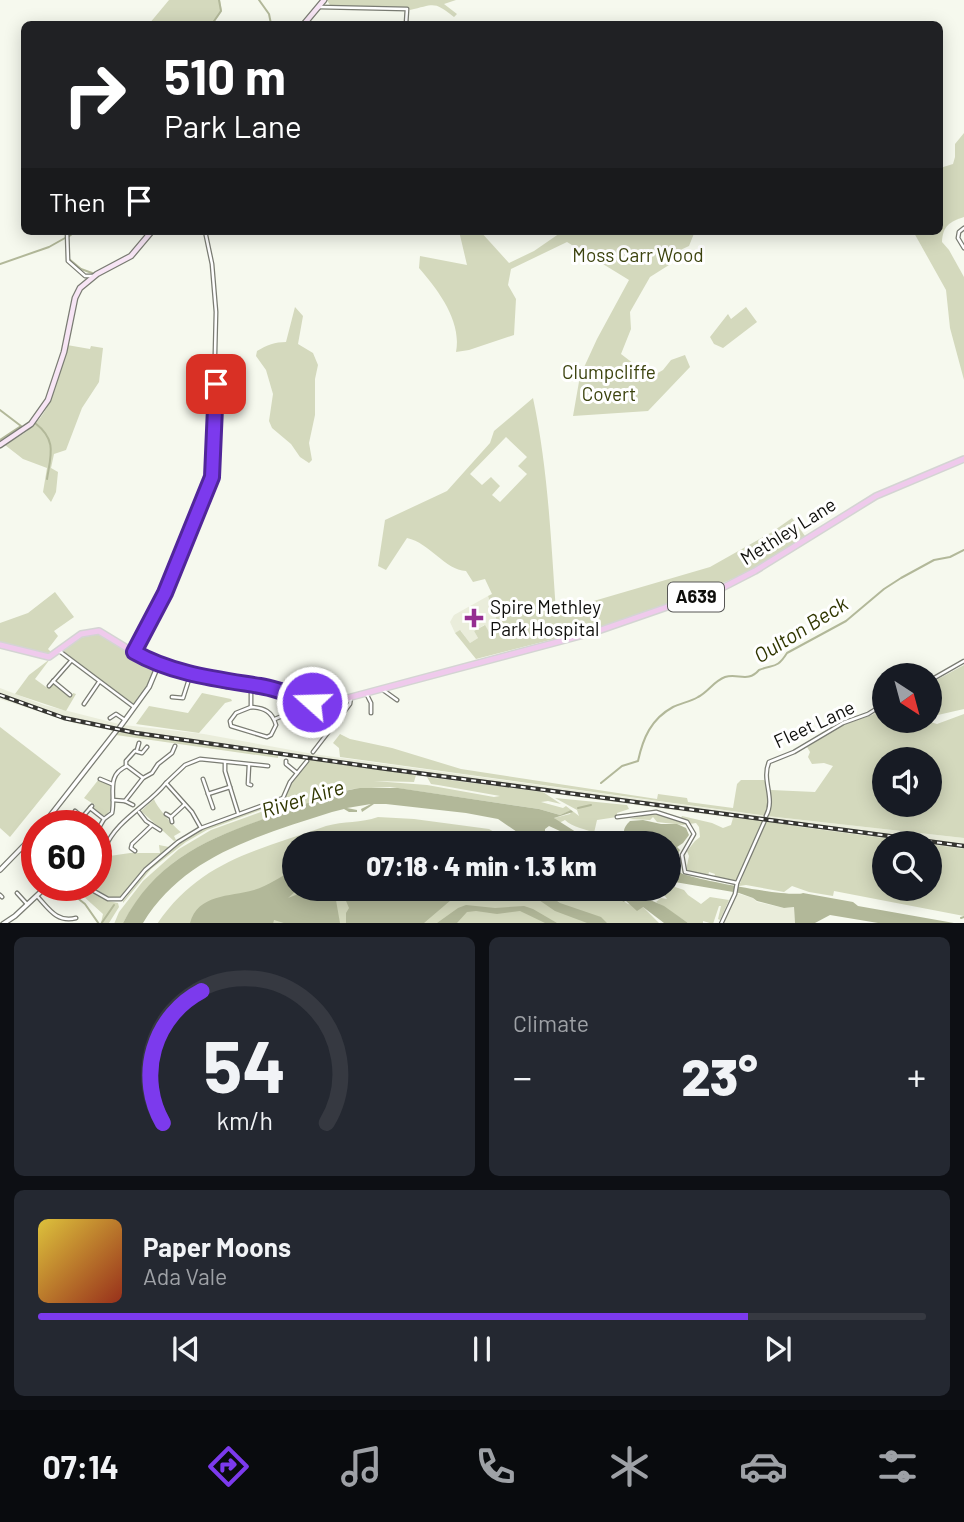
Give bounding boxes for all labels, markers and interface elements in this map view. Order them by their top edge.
text: 510 m [164,46,286,105]
icon: right [49,49,140,140]
text: Park Lane [164,106,302,144]
icon: arrive [120,182,158,220]
text: Then [49,186,106,217]
park label: Moss Carr Wood [572,243,704,266]
pin [186,354,246,414]
park label: Clumpcliffe Covert [562,360,656,405]
icon: arrive [197,365,235,403]
street label: Methley Lane [736,492,840,569]
road number: A639 [668,582,724,612]
water label: Oulton Beck [749,590,852,667]
place label: Spire Methley Park Hospital [490,595,601,640]
marker: Spire Methley Park Hospital [464,608,484,628]
north arrow [872,663,942,733]
map controls [872,663,942,901]
position arrow [275,665,349,739]
street label: Fleet Lane [770,695,858,752]
button: sound [872,747,942,817]
water label: River Aire [258,773,347,822]
speed limit sign: 60 [21,810,112,901]
button: search [872,831,942,901]
text: 07:18 · 4 min · 1.3 km [366,850,597,881]
text: Climate [513,1009,589,1037]
text: 54 [203,1020,286,1108]
text: 23° [681,1044,758,1106]
text: − [513,1053,532,1099]
text: + [907,1053,926,1099]
text: km/h [216,1104,273,1134]
text: Paper Moons [143,1231,291,1262]
text: Ada Vale [143,1262,227,1290]
icon: previous [167,1330,205,1368]
icon: pause [463,1330,501,1368]
icon: next [759,1330,797,1368]
icon: directions [204,1442,253,1491]
icon: music [337,1442,386,1491]
icon: phone [471,1442,520,1491]
icon: climate [605,1442,654,1491]
icon: car [739,1442,788,1491]
icon: filters [873,1442,922,1491]
text: 07:14 [42,1447,119,1485]

